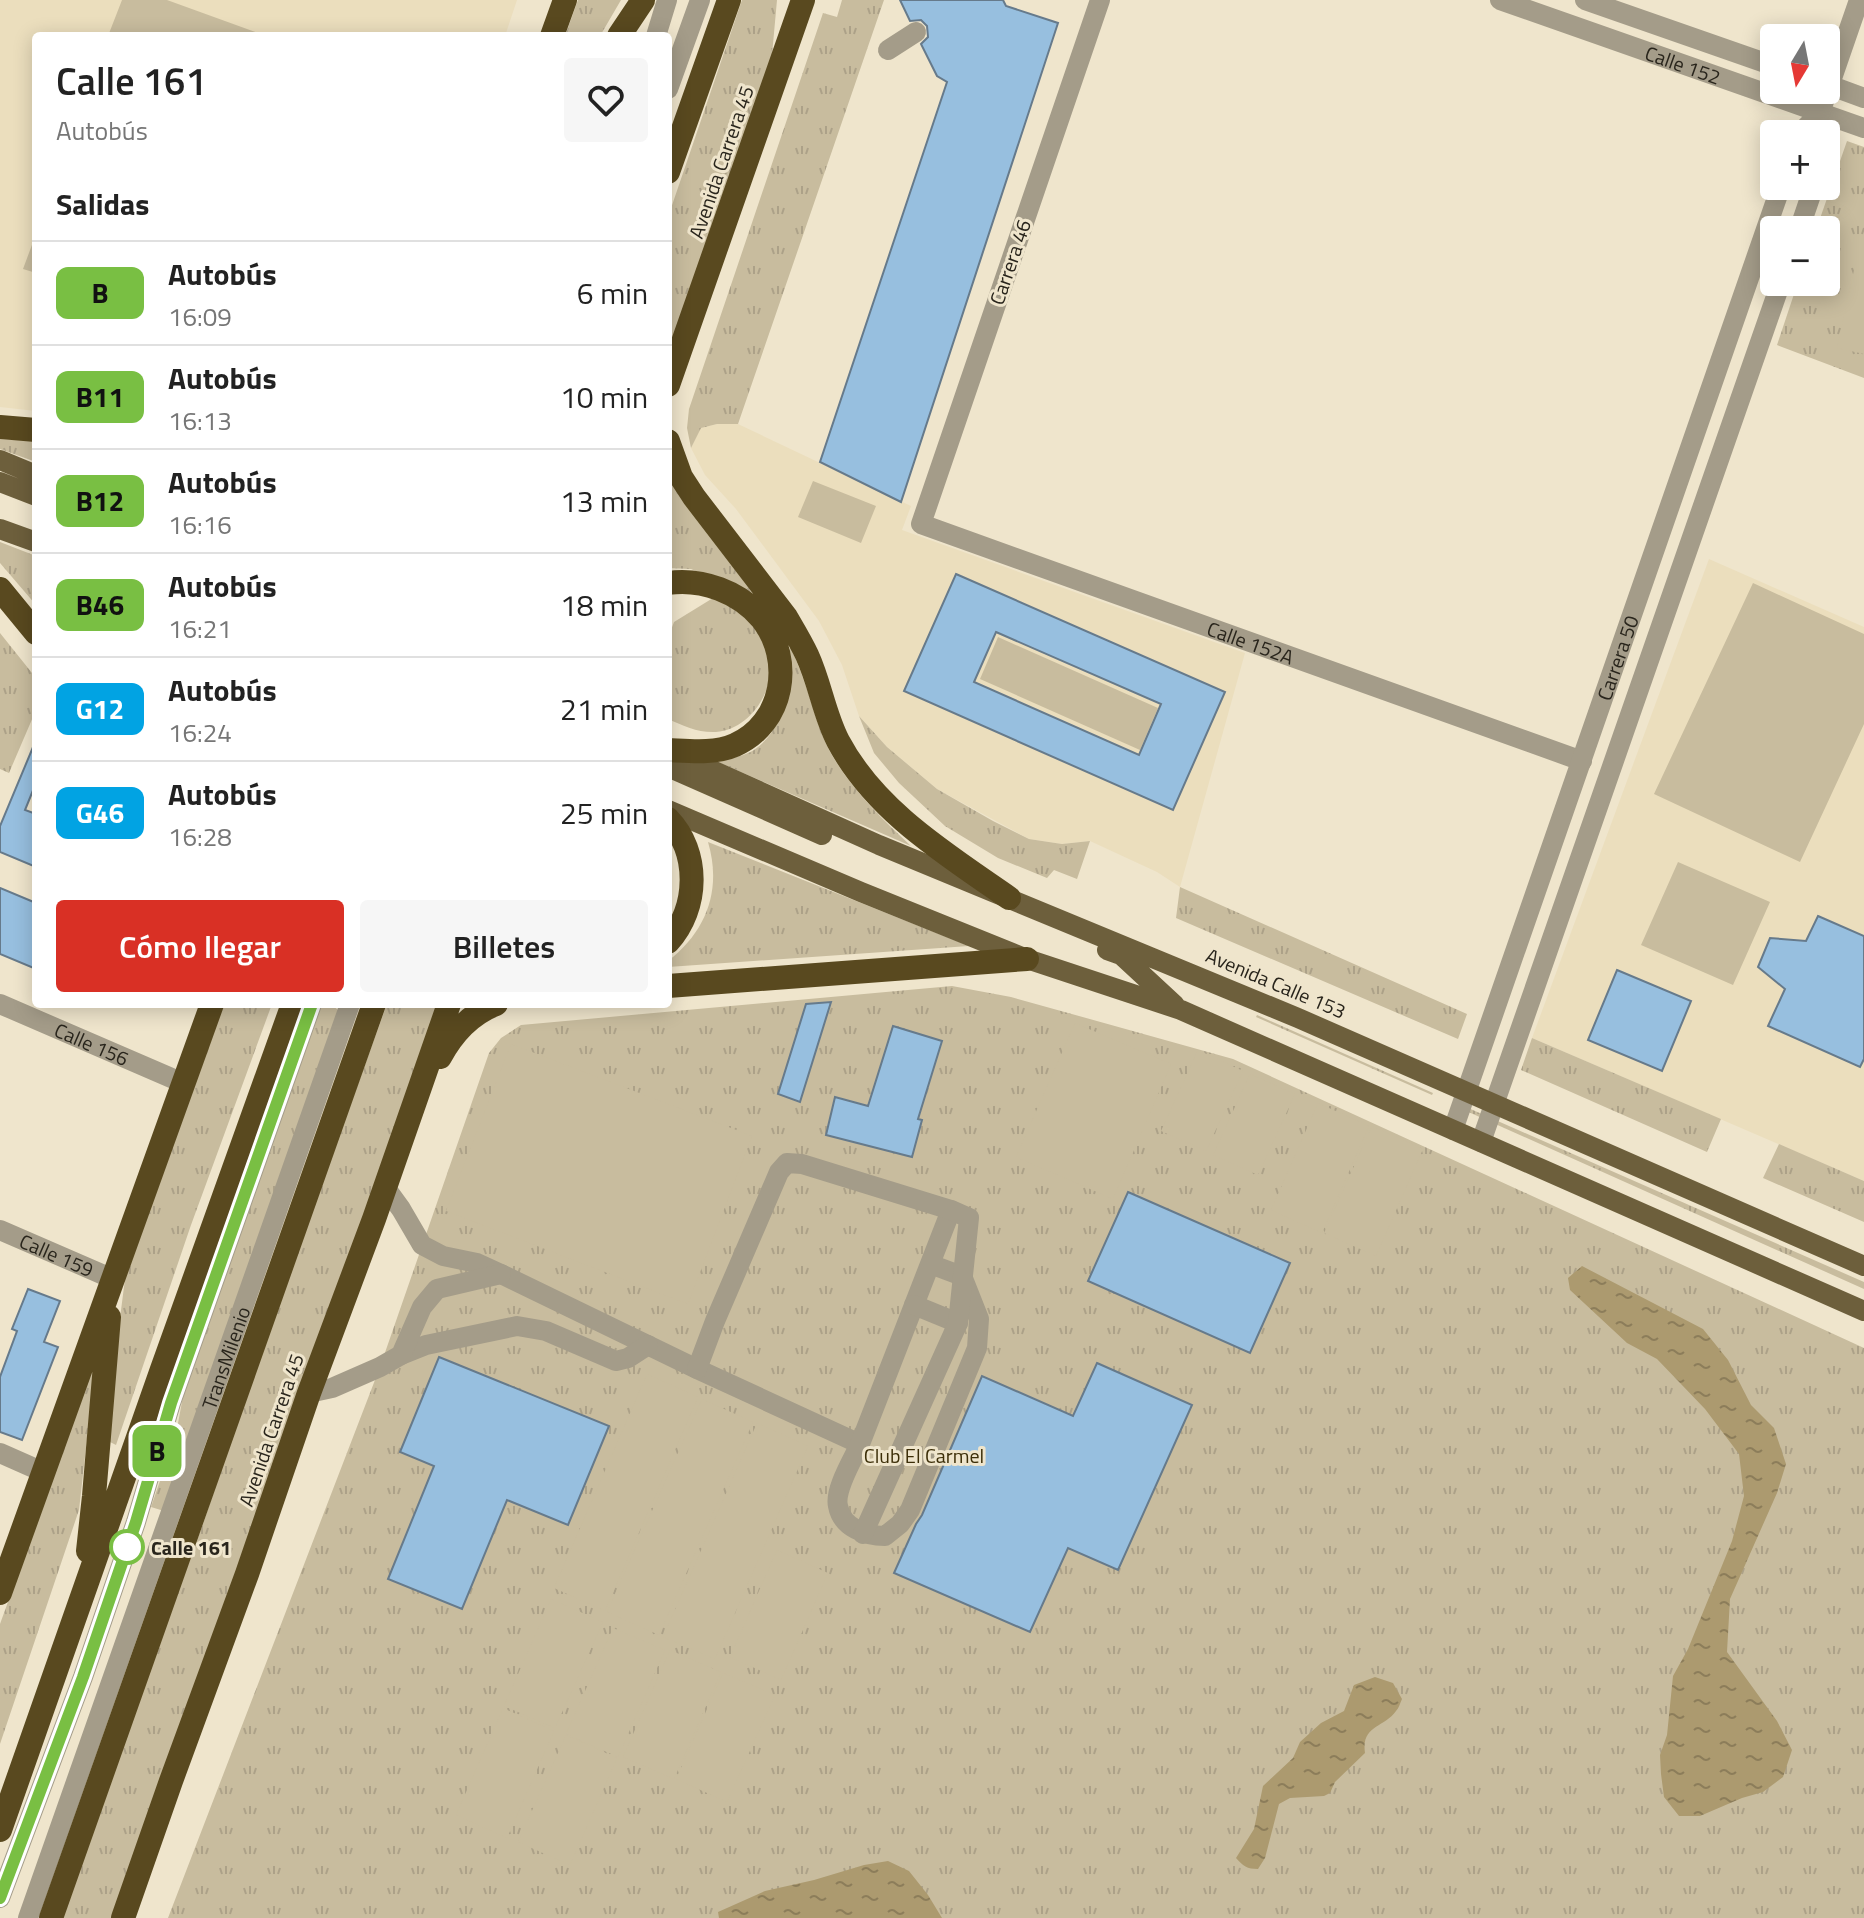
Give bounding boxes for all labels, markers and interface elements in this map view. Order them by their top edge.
north arrow [1760,24,1840,104]
map controls [1760,24,1840,296]
street label: Calle 152 [1641,37,1725,92]
text: Calle 161 [56,52,207,110]
button: heart [564,58,648,142]
street label: Avenida Carrera 45 [680,81,762,243]
text: Autobús [56,111,148,150]
button: + [1760,120,1840,200]
text: Salidas [56,181,149,227]
street label: Carrera 46 [981,215,1039,309]
button: − [1760,216,1840,296]
text: Autobús [168,251,277,297]
text: 6 min [577,270,648,316]
text: B [91,271,109,314]
text: 16:09 [168,297,232,336]
text: Autobús [168,355,277,401]
text: 10 min [560,374,648,420]
text: B11 [76,375,124,418]
text: 16:13 [168,401,232,440]
text: Autobús [168,459,277,505]
text: 13 min [560,478,648,524]
text: B12 [76,479,124,522]
text: 16:16 [168,505,232,544]
text: Autobús [168,563,277,609]
text: 18 min [560,582,648,628]
text: B46 [76,583,124,626]
text: 16:21 [168,609,232,648]
street label: Carrera 50 [1588,611,1646,705]
street label: Calle 152A [1203,612,1298,672]
text: Autobús [168,667,277,713]
text: 21 min [560,686,648,732]
text: G12 [76,687,124,730]
text: 16:24 [168,713,232,752]
text: Autobús [168,771,277,817]
text: 25 min [560,790,648,836]
text: G46 [76,791,124,834]
text: 16:28 [168,817,232,856]
button: Cómo llegar [56,900,344,992]
button: Billetes [360,900,648,992]
street label: Avenida Calle 153 [1201,940,1351,1026]
street label: Calle 156 [50,1014,134,1073]
street label: Calle 159 [15,1225,99,1284]
street label: TransMilenio [193,1302,258,1414]
street label: Avenida Carrera 45 [230,1349,312,1511]
line badge: B [131,1425,183,1477]
text: B [148,1429,166,1472]
park label: Club El Carmel [864,1440,984,1471]
marker: Calle 161 [110,1530,144,1564]
place label: Calle 161 [151,1532,231,1563]

